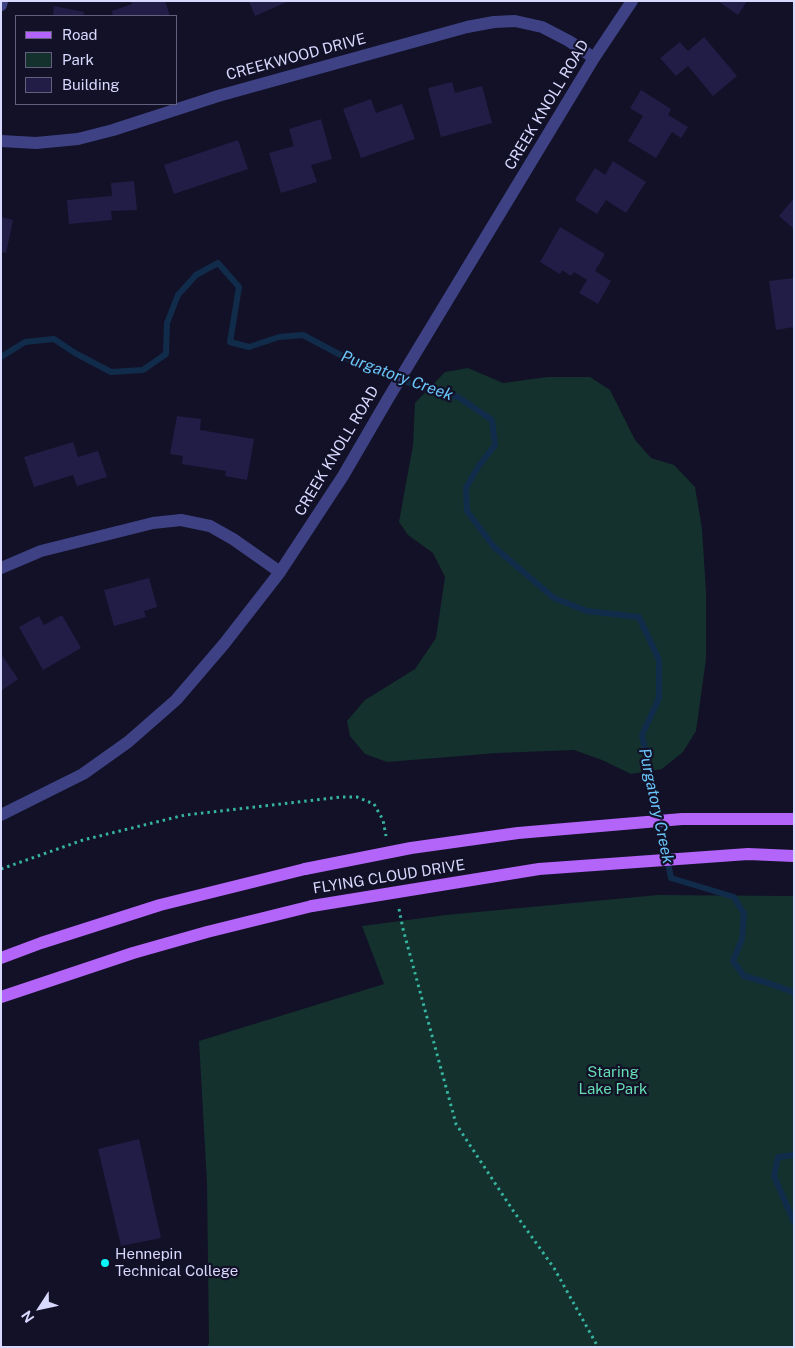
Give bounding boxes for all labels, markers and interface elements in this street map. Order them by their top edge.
legend [15,15,178,105]
text: Road [62,26,98,43]
street label: CREEKWOOD DRIVE [224,30,368,84]
street label: CREEK KNOLL ROAD [501,37,593,173]
text: Park [62,51,94,68]
text: Building [62,76,120,93]
water label: Purgatory Creek [339,347,455,405]
street label: CREEK KNOLL ROAD [291,383,383,519]
water label: Purgatory Creek [634,747,678,865]
street label: FLYING CLOUD DRIVE [312,856,466,898]
park label: Staring Lake Park [579,1063,647,1098]
place label: Hennepin Technical College [115,1245,238,1280]
marker: Hennepin Technical College [99,1257,111,1269]
north arrow [15,1283,65,1333]
text: N [18,1308,37,1326]

